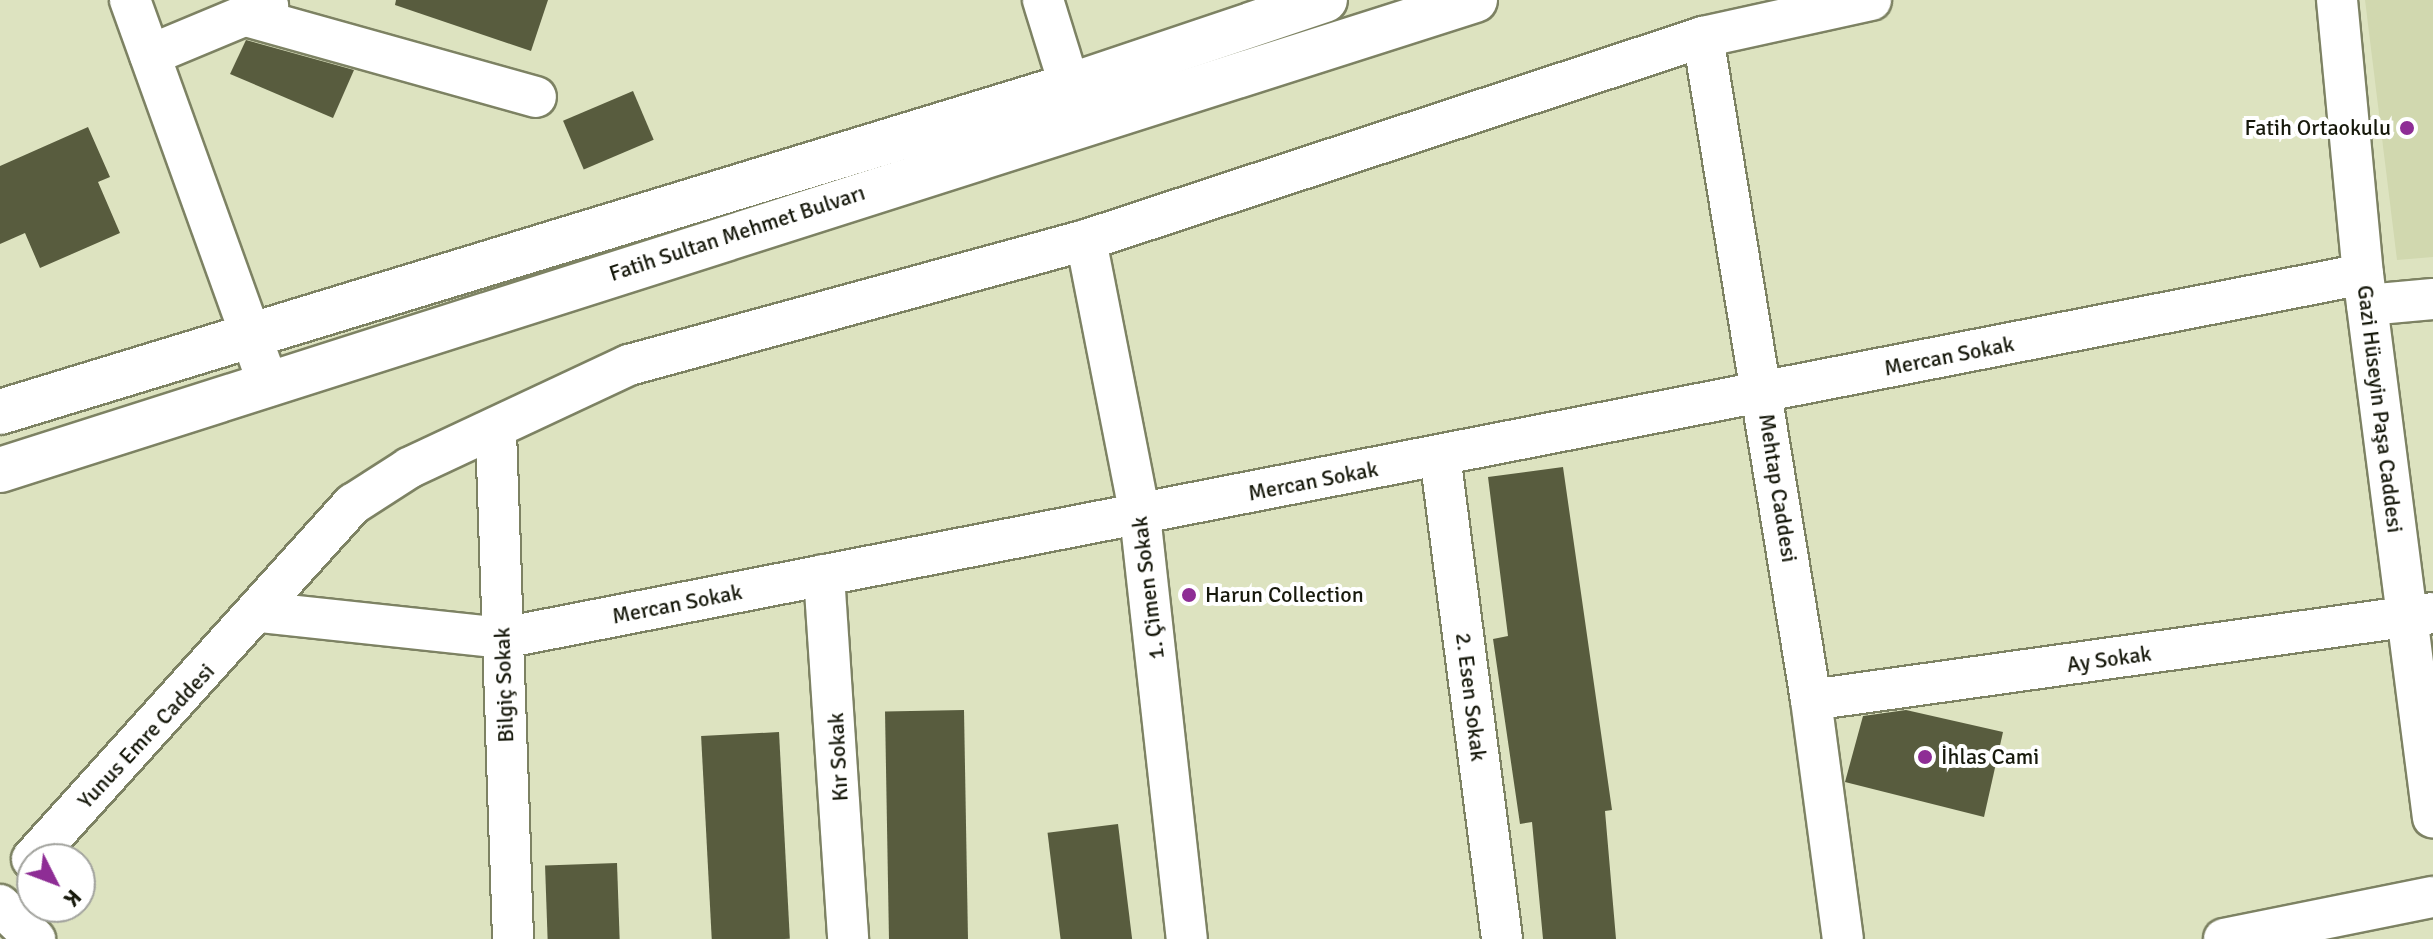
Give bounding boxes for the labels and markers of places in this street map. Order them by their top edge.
place label: Fatih Ortaokulu [2245,115,2391,141]
marker: Fatih Ortaokulu [2398,119,2416,137]
place label: Harun Collection [1205,582,1364,608]
marker: Harun Collection [1180,586,1198,604]
place label: İhlas Cami [1941,744,2039,770]
marker: İhlas Cami [1916,748,1934,766]

